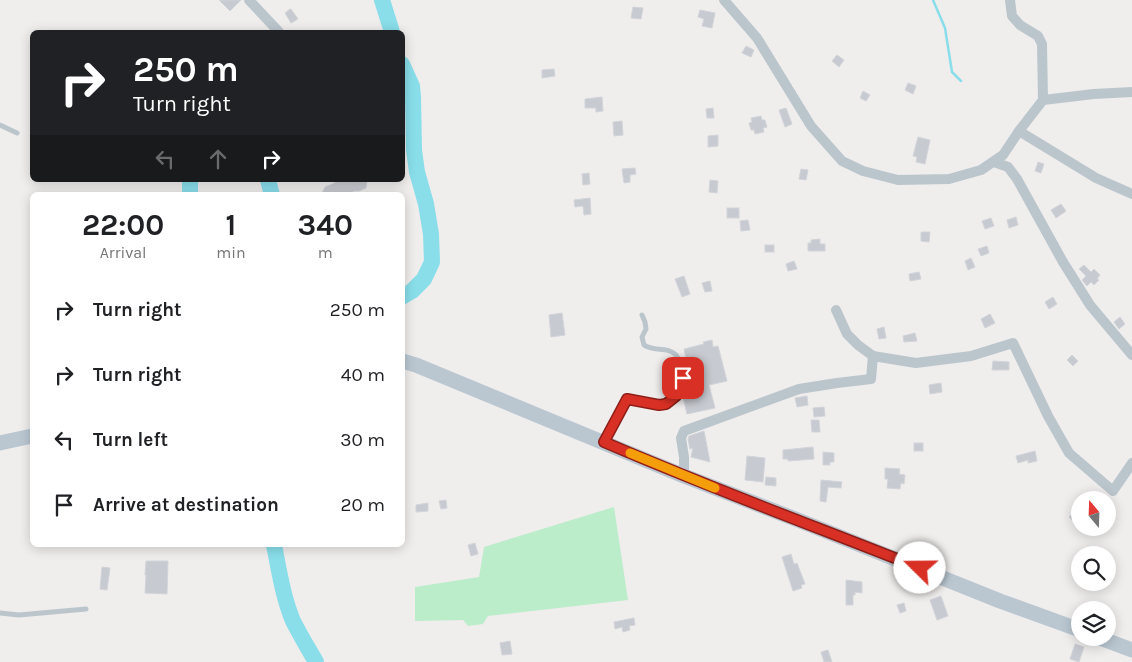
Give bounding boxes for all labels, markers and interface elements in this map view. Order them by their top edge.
text: 250 m [133,49,239,90]
icon: right [50,50,115,115]
text: Turn right [133,91,231,117]
icon: left [151,145,179,173]
icon: ahead [204,145,232,173]
icon: right [257,145,285,173]
text: 22:00 [82,207,164,243]
text: 1 [226,207,236,243]
text: 340 [298,207,353,243]
text: Arrival [100,243,147,262]
text: min [216,243,246,262]
text: m [318,243,333,262]
icon: right [50,296,78,324]
text: Turn right [93,299,182,321]
text: 250 m [330,299,385,321]
pin [662,357,704,399]
icon: right [50,361,78,389]
text: Turn right [93,364,182,386]
text: 40 m [341,364,385,386]
icon: arrive [669,364,697,392]
icon: left [50,426,78,454]
text: Turn left [93,429,168,451]
text: 30 m [340,429,385,451]
icon: arrive [50,491,78,519]
north arrow [1071,491,1116,536]
map controls [1071,491,1116,646]
text: Arrive at destination [93,494,279,516]
text: 20 m [340,494,385,516]
position arrow [893,541,945,593]
button: search [1071,546,1116,591]
button: layers [1071,601,1116,646]

